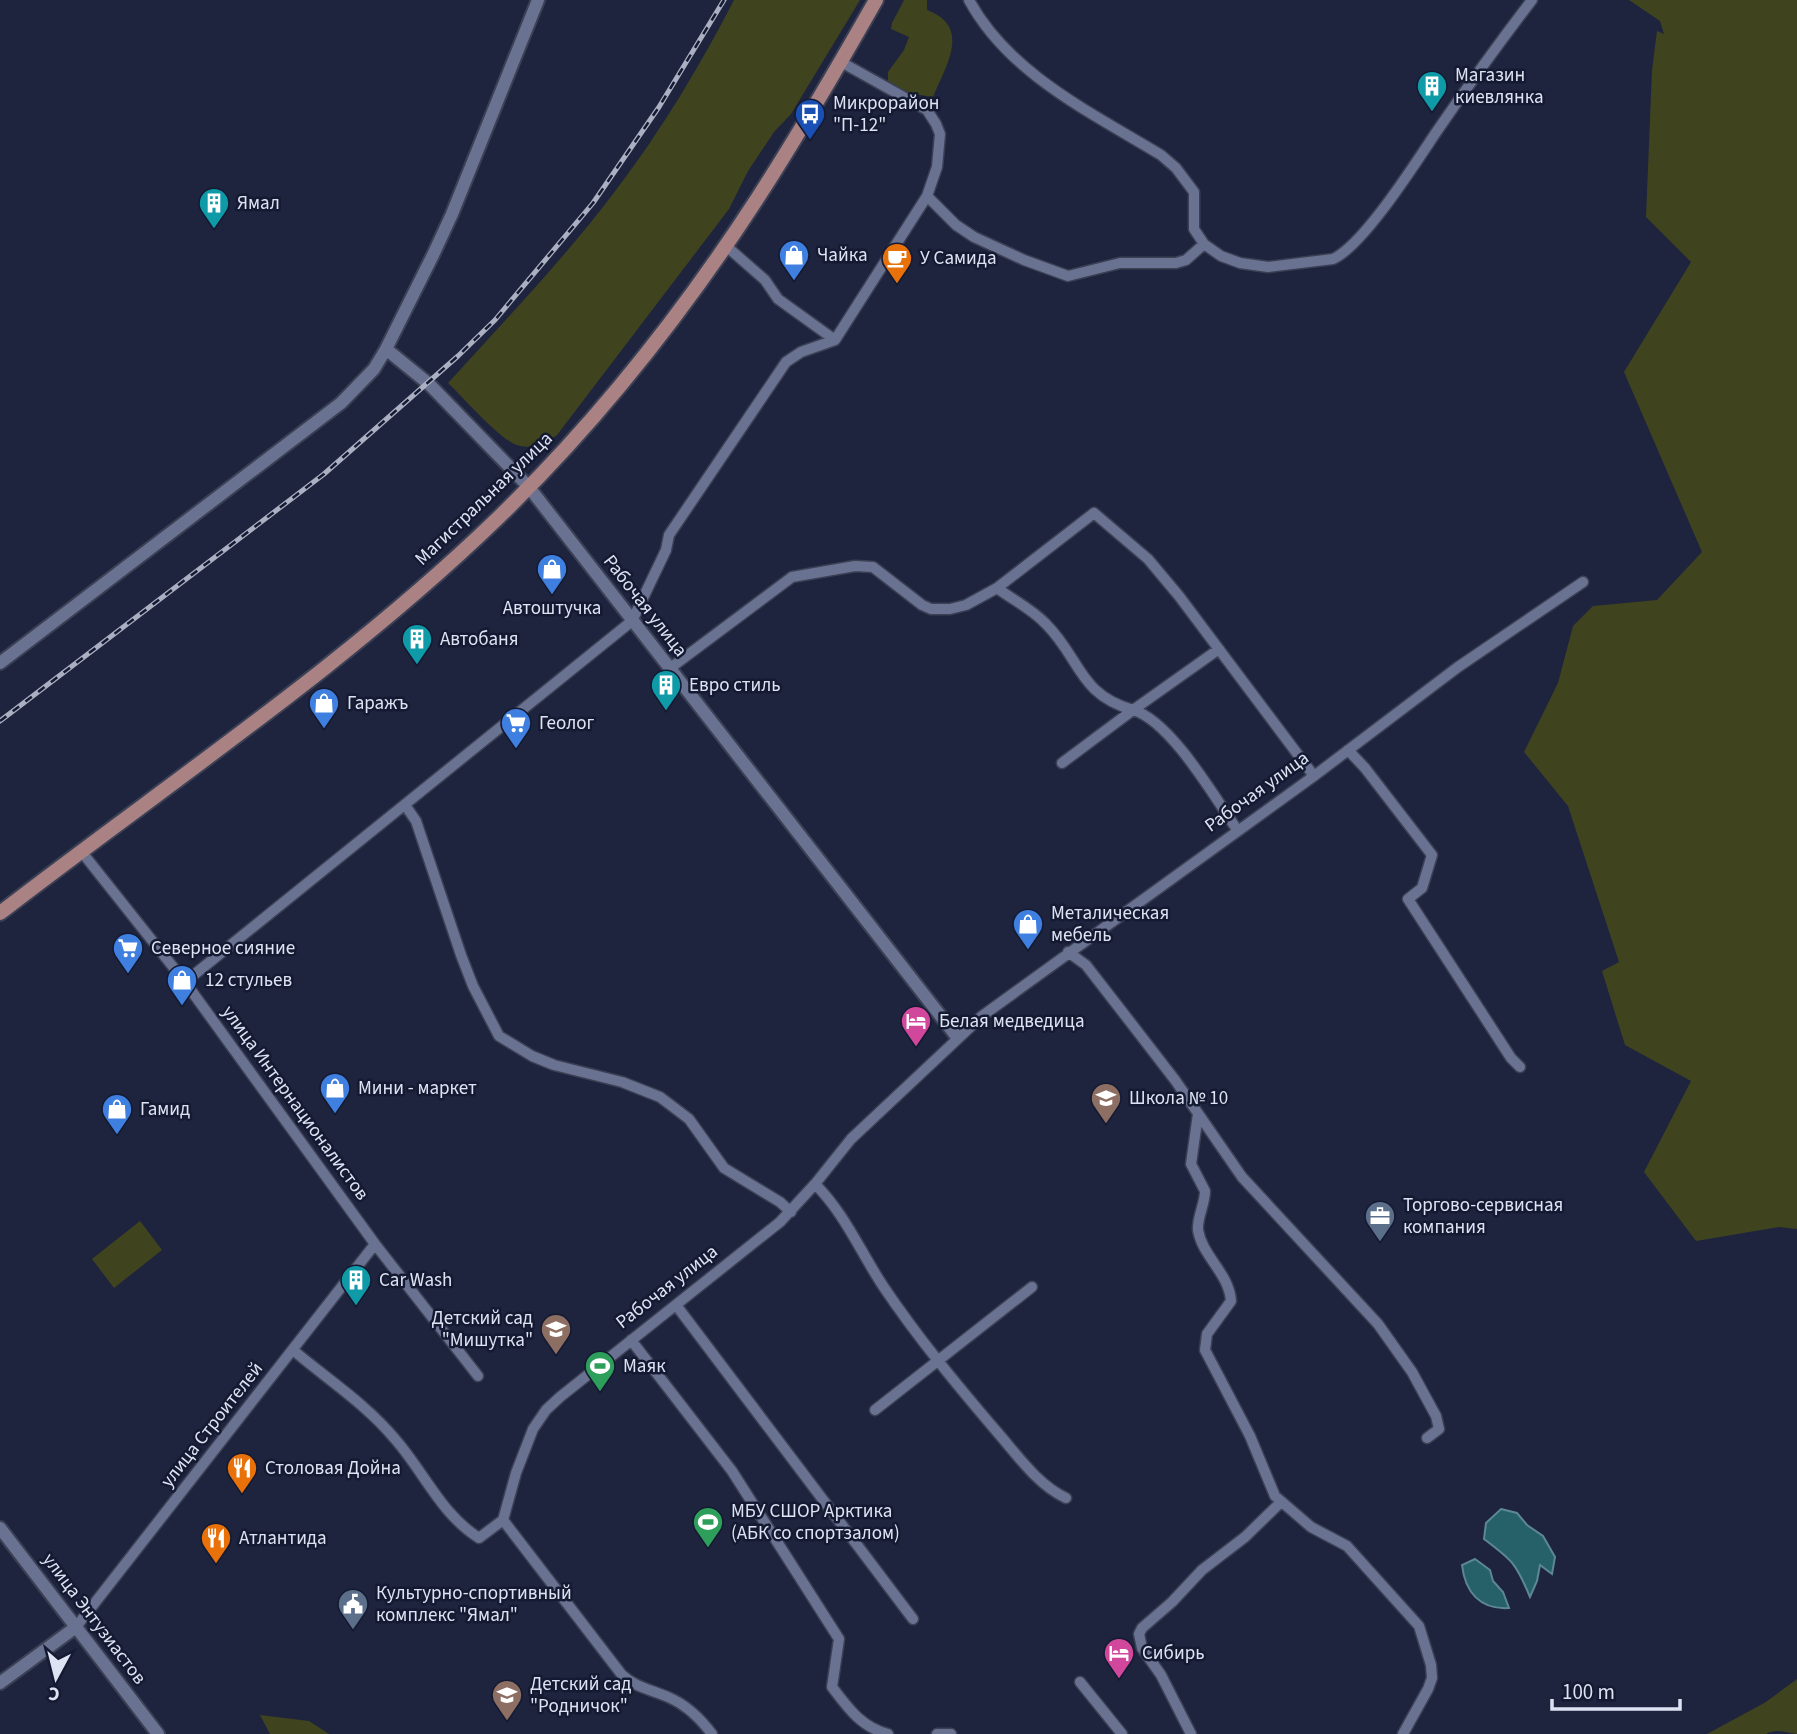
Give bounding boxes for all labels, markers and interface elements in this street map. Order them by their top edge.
place label: Магазин киевлянка [1455,62,1544,111]
building icon: Магазин киевлянка [1415,69,1449,113]
place label: Микрорайон "П-12" [833,90,939,139]
bus stop icon: Микрорайон "П-12" [793,97,827,141]
building icon: Ямал [197,186,231,230]
place label: Ямал [237,190,280,217]
shop icon: Чайка [777,238,811,282]
cafe icon: У Самида [880,241,914,285]
place label: Чайка [817,242,867,269]
place label: У Самида [920,245,997,272]
street label: Магистральная улица [409,426,559,572]
street label: Рабочая улица [597,549,693,663]
shop icon: Автоштучка [535,552,569,596]
place label: Автоштучка [503,595,601,622]
building icon: Автобаня [400,622,434,666]
place label: Автобаня [440,626,519,653]
building icon: Евро стиль [649,668,683,712]
place label: Евро стиль [689,672,781,699]
shop icon: Гаражъ [307,686,341,730]
place label: Гаражъ [347,690,408,717]
supermarket icon: Геолог [499,706,533,750]
place label: Геолог [539,710,595,737]
street label: Рабочая улица [1199,745,1315,839]
place label: Металическая мебель [1051,900,1169,949]
shop icon: Металическая мебель [1011,907,1045,951]
supermarket icon: Северное сияние [111,931,145,975]
place label: Северное сияние [151,935,295,962]
shop icon: 12 стульев [165,963,199,1007]
place label: 12 стульев [205,967,292,994]
street label: улица Интернационалистов [215,1000,375,1206]
hotel icon: Белая медведица [899,1004,933,1048]
place label: Белая медведица [939,1008,1084,1035]
shop icon: Мини - маркет [318,1071,352,1115]
place label: Мини - маркет [358,1075,477,1102]
school or university icon: Школа № 10 [1089,1081,1123,1125]
place label: Школа № 10 [1129,1085,1228,1112]
shop icon: Гамид [100,1092,134,1136]
place label: Гамид [140,1096,190,1123]
place label: Торгово-сервисная компания [1403,1192,1563,1241]
office icon: Торгово-сервисная компания [1363,1199,1397,1243]
street label: Рабочая улица [610,1239,724,1335]
building icon: Car Wash [339,1263,373,1307]
place label: Car Wash [379,1267,452,1294]
place label: Детский сад "Мишутка" [432,1305,533,1354]
school or university icon: Детский сад "Мишутка" [539,1312,573,1356]
sports icon: Маяк [583,1349,617,1393]
place label: Маяк [623,1353,666,1380]
street label: улица Строителей [154,1357,270,1493]
restaurant icon: Столовая Дойна [225,1451,259,1495]
place label: Столовая Дойна [265,1455,401,1482]
place label: МБУ СШОР Арктика (АБК со спортзалом) [731,1498,900,1547]
sports icon: МБУ СШОР Арктика (АБК со спортзалом) [691,1505,725,1549]
restaurant icon: Атлантида [199,1521,233,1565]
place label: Атлантида [239,1525,327,1552]
street label: улица Энтузиастов [36,1548,152,1690]
place label: Культурно-спортивный комплекс "Ямал" [376,1580,572,1629]
public building icon: Культурно-спортивный комплекс "Ямал" [336,1587,370,1631]
hotel icon: Сибирь [1102,1636,1136,1680]
place label: Сибирь [1142,1640,1205,1667]
north arrow [21,1643,91,1713]
scale bar [1552,1668,1680,1712]
place label: Детский сад "Родничок" [530,1671,632,1720]
text: 100 m [1562,1677,1615,1707]
school or university icon: Детский сад "Родничок" [490,1678,524,1722]
text: С [47,1679,61,1707]

